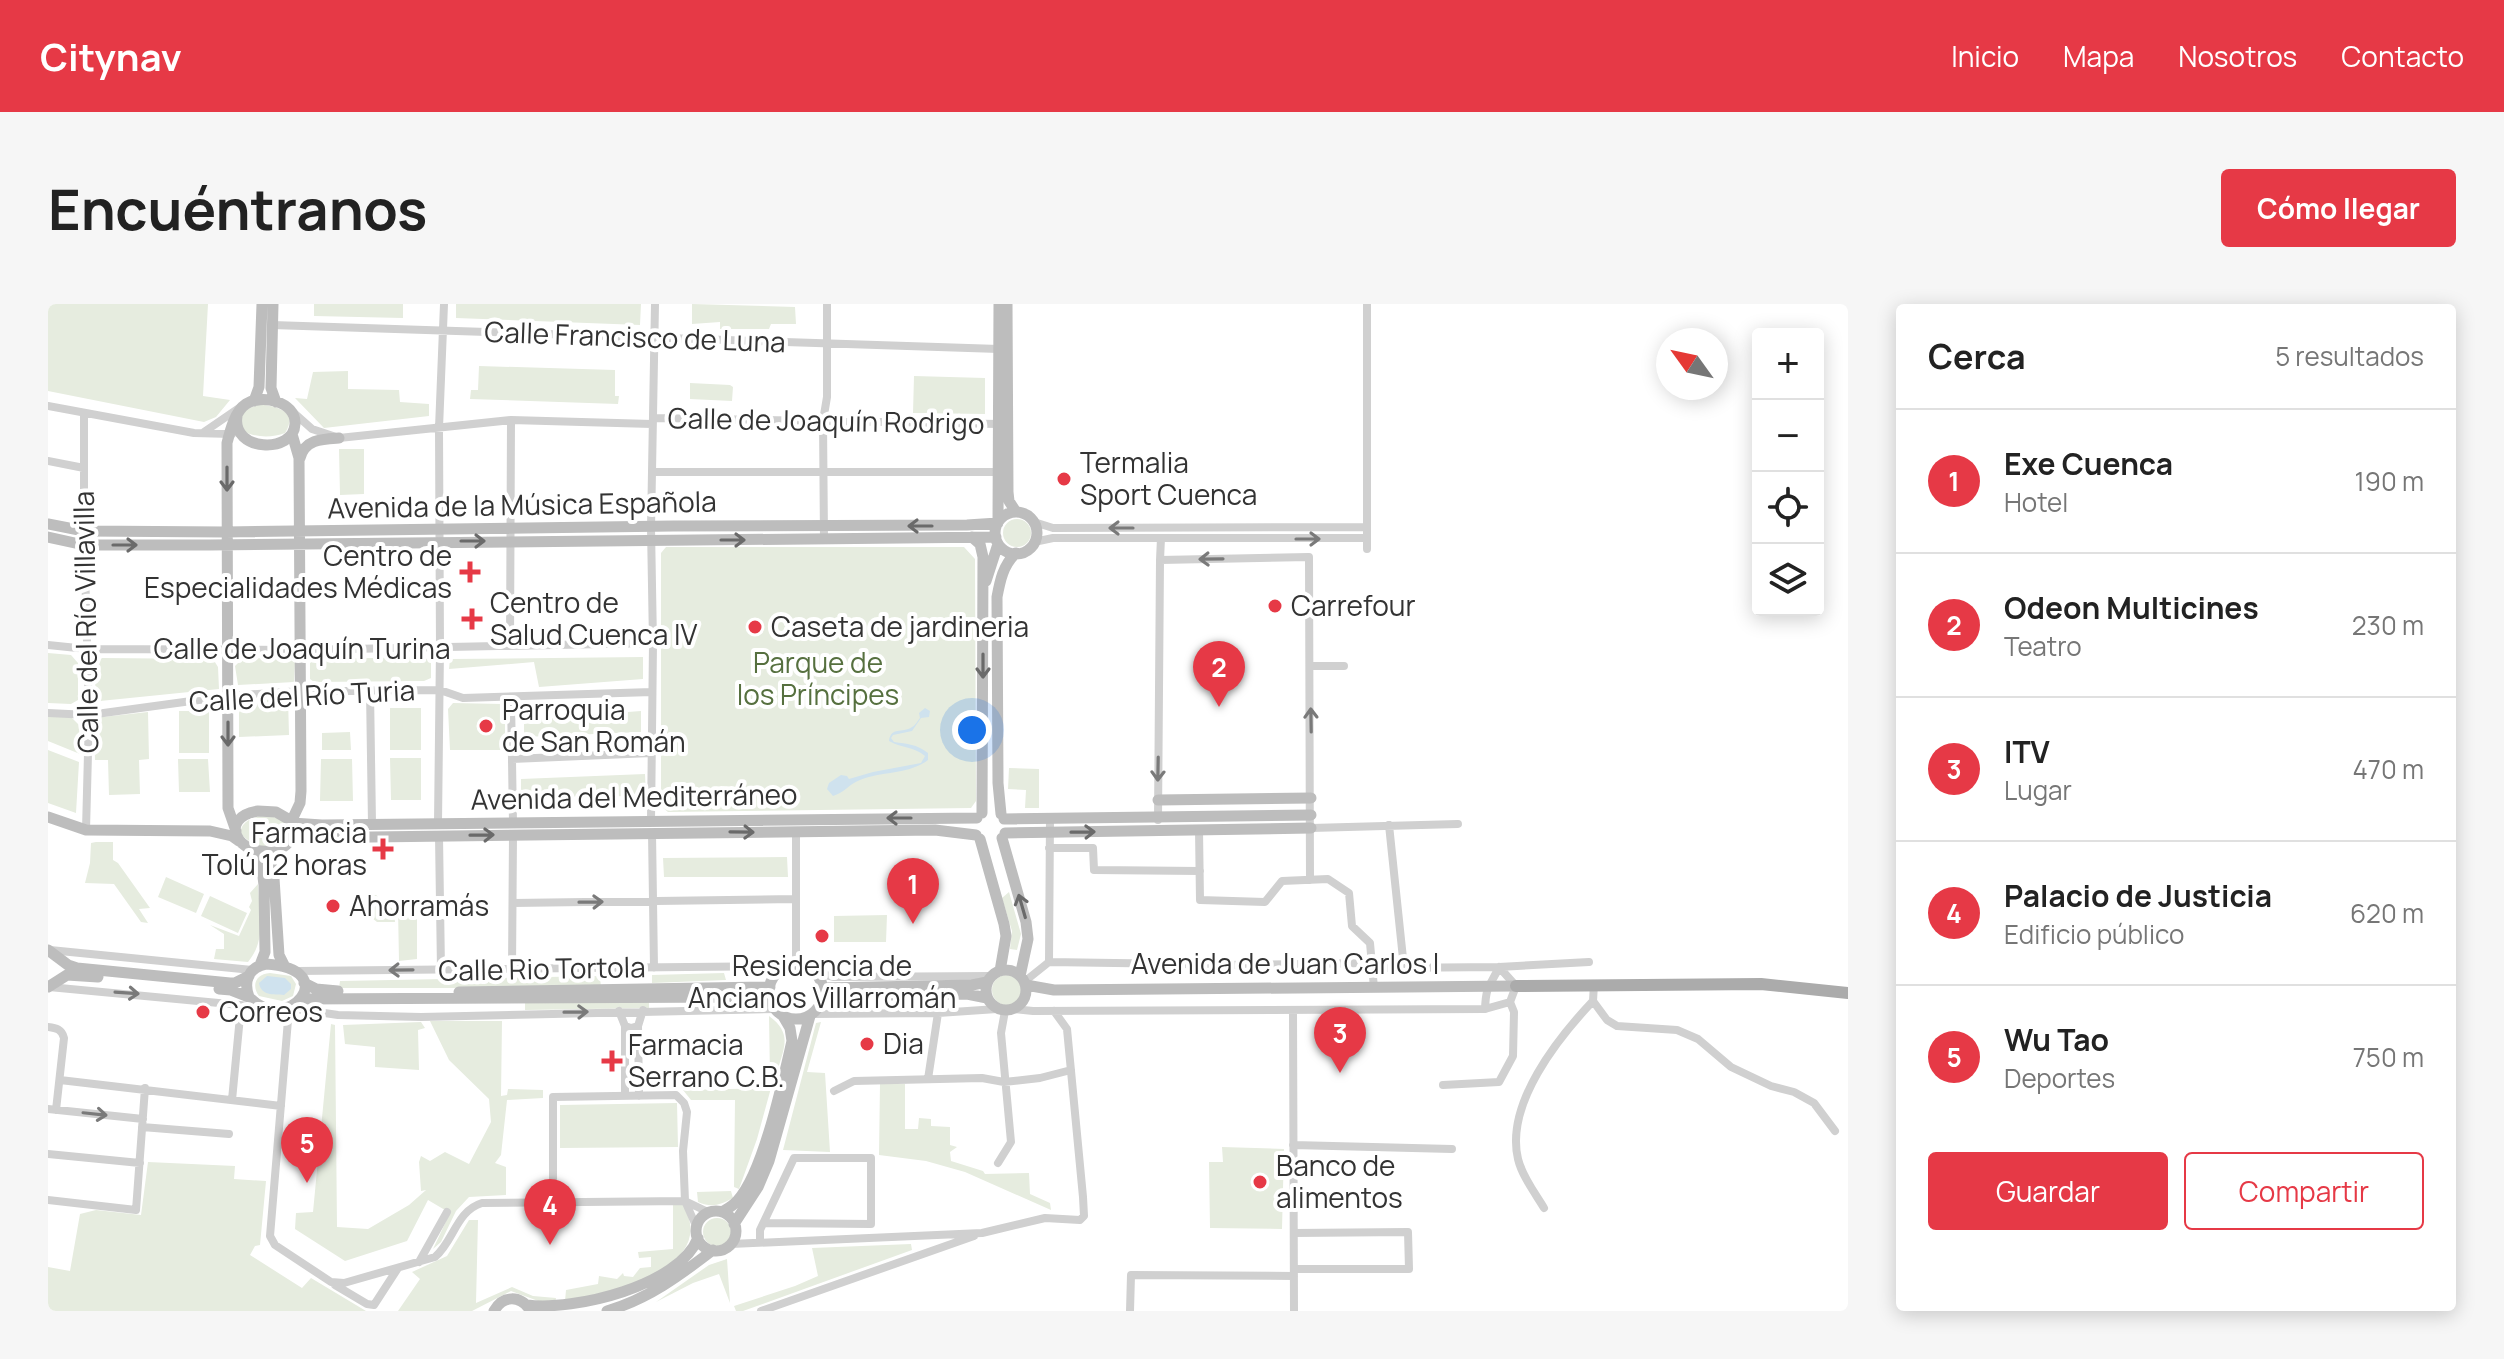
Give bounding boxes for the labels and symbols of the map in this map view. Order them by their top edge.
street label: Calle Francisco de Luna [484,312,786,360]
north arrow [1656,328,1728,400]
street label: Calle de Joaquín Rodrigo [667,398,985,442]
place label: Termalia Sport Cuenca [1080,443,1257,513]
one-way arrow [219,465,235,492]
marker: Termalia Sport Cuenca [1055,470,1073,488]
street label: Avenida de la Música Española [327,482,717,526]
street label: Calle del Río Villavilla [64,490,106,754]
one-way arrow [907,518,934,534]
one-way arrow [1108,520,1135,536]
one-way arrow [1294,531,1321,547]
one-way arrow [719,532,746,548]
one-way arrow [459,533,486,549]
place label: Centro de Especialidades Médicas [144,536,452,606]
one-way arrow [111,537,138,553]
one-way arrow [1198,551,1225,567]
marker: Centro de Especialidades Médicas [459,561,481,583]
place label: Centro de Salud Cuenca IV [490,583,697,653]
place label: Carrefour [1291,586,1416,624]
marker: Carrefour [1266,597,1284,615]
place label: Caseta de jardineria [771,607,1029,645]
marker: Centro de Salud Cuenca IV [461,608,483,630]
marker: Caseta de jardineria [746,618,764,636]
street label: Calle de Joaquín Turina [153,629,451,667]
pin: 2 [1193,641,1245,707]
park label: Parque de los Príncipes [737,643,899,713]
one-way arrow [975,652,991,679]
street label: Calle del Río Turia [188,670,416,720]
place label: Parroquia de San Román [502,690,686,760]
one-way arrow [1303,707,1318,734]
your location [952,710,992,750]
marker: Parroquia de San Román [477,717,495,735]
one-way arrow [220,720,236,747]
one-way arrow [1150,755,1166,782]
street label: Avenida del Mediterráneo [470,774,798,818]
one-way arrow [886,810,913,826]
place label: Farmacia Tolú 12 horas [202,813,367,883]
one-way arrow [1069,824,1096,839]
one-way arrow [728,825,755,840]
one-way arrow [468,828,495,843]
marker: Farmacia Tolú 12 horas [374,840,392,858]
pin: 1 [887,858,939,924]
place label: Ahorramás [349,886,489,924]
one-way arrow [577,894,604,909]
one-way arrow [1013,894,1028,920]
marker: Ahorramás [324,897,342,915]
marker: Residencia de Ancianos Villarromán [813,927,831,945]
street label: Avenida de Juan Carlos I [1131,944,1439,982]
place label: Residencia de Ancianos Villarromán [688,946,956,1016]
street label: Calle Rio Tortola [438,947,646,989]
one-way arrow [388,962,415,978]
one-way arrow [113,986,140,1001]
place label: Correos [219,992,323,1030]
marker: Correos [194,1003,212,1021]
one-way arrow [562,1004,589,1020]
pin: 3 [1314,1007,1366,1073]
place label: Dia [883,1024,924,1062]
place label: Farmacia Serrano C.B. [628,1025,785,1095]
marker: Dia [858,1035,876,1053]
marker: Farmacia Serrano C.B. [603,1052,621,1070]
one-way arrow [81,1106,108,1121]
pin: 5 [281,1117,333,1183]
place label: Banco de alimentos [1276,1146,1403,1216]
marker: Banco de alimentos [1251,1173,1269,1191]
pin: 4 [524,1179,576,1245]

